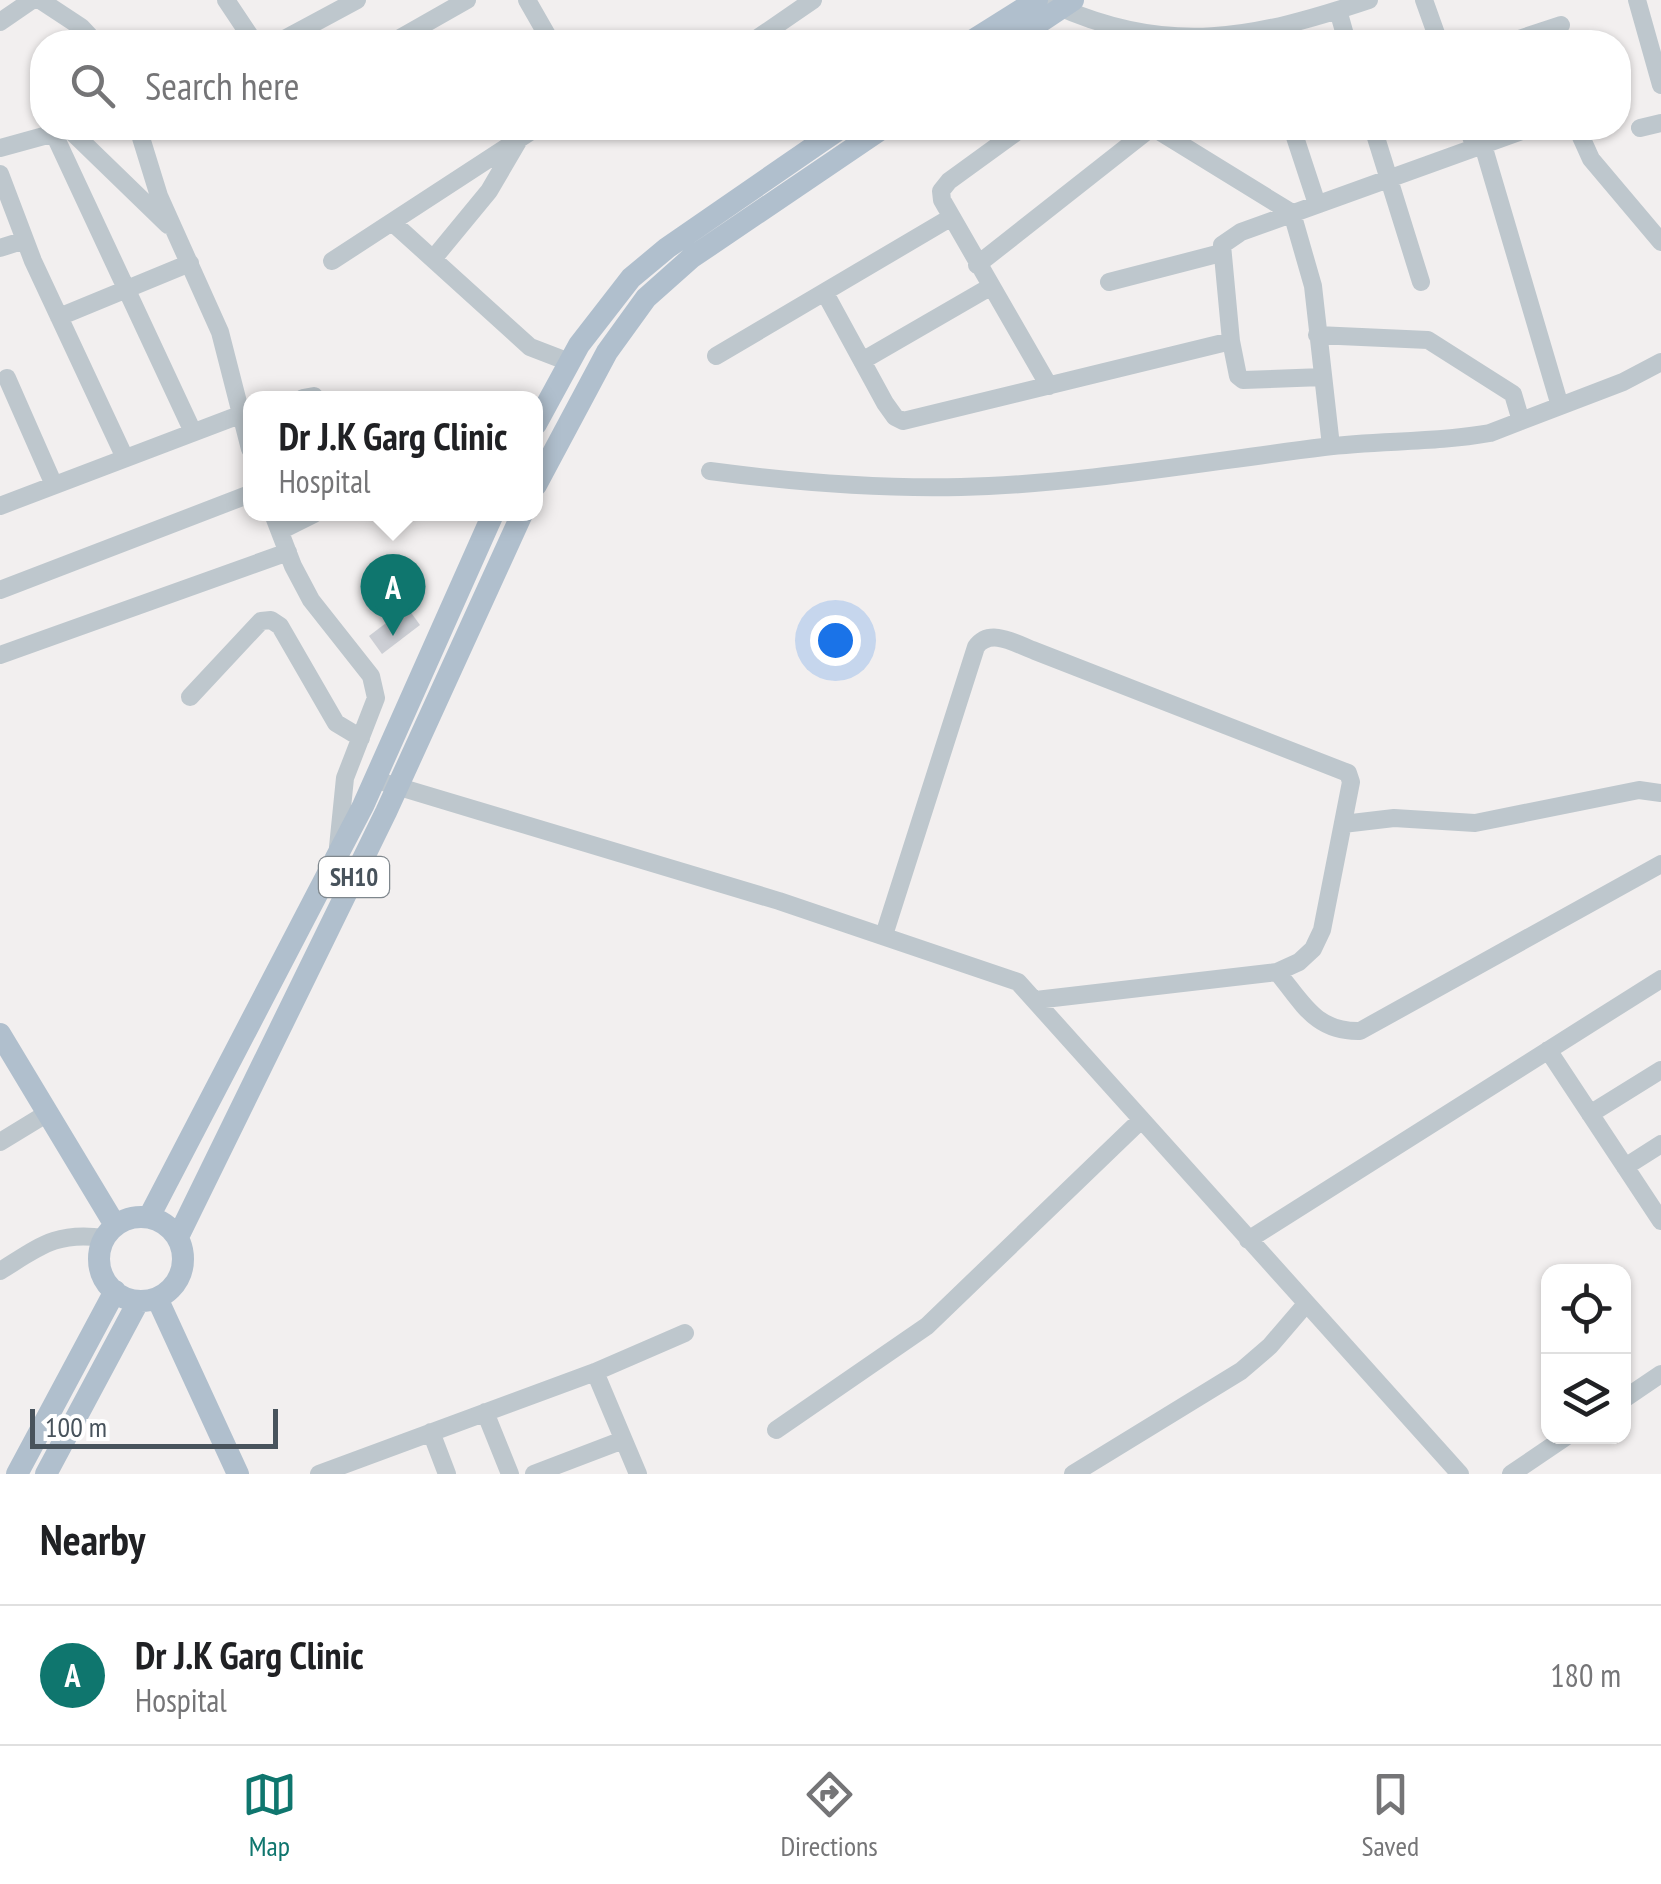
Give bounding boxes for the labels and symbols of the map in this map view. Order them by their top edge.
pin: A [360,554,426,636]
your location [810,615,861,666]
road number: SH10 [319,857,389,897]
scale bar [30,1404,278,1448]

